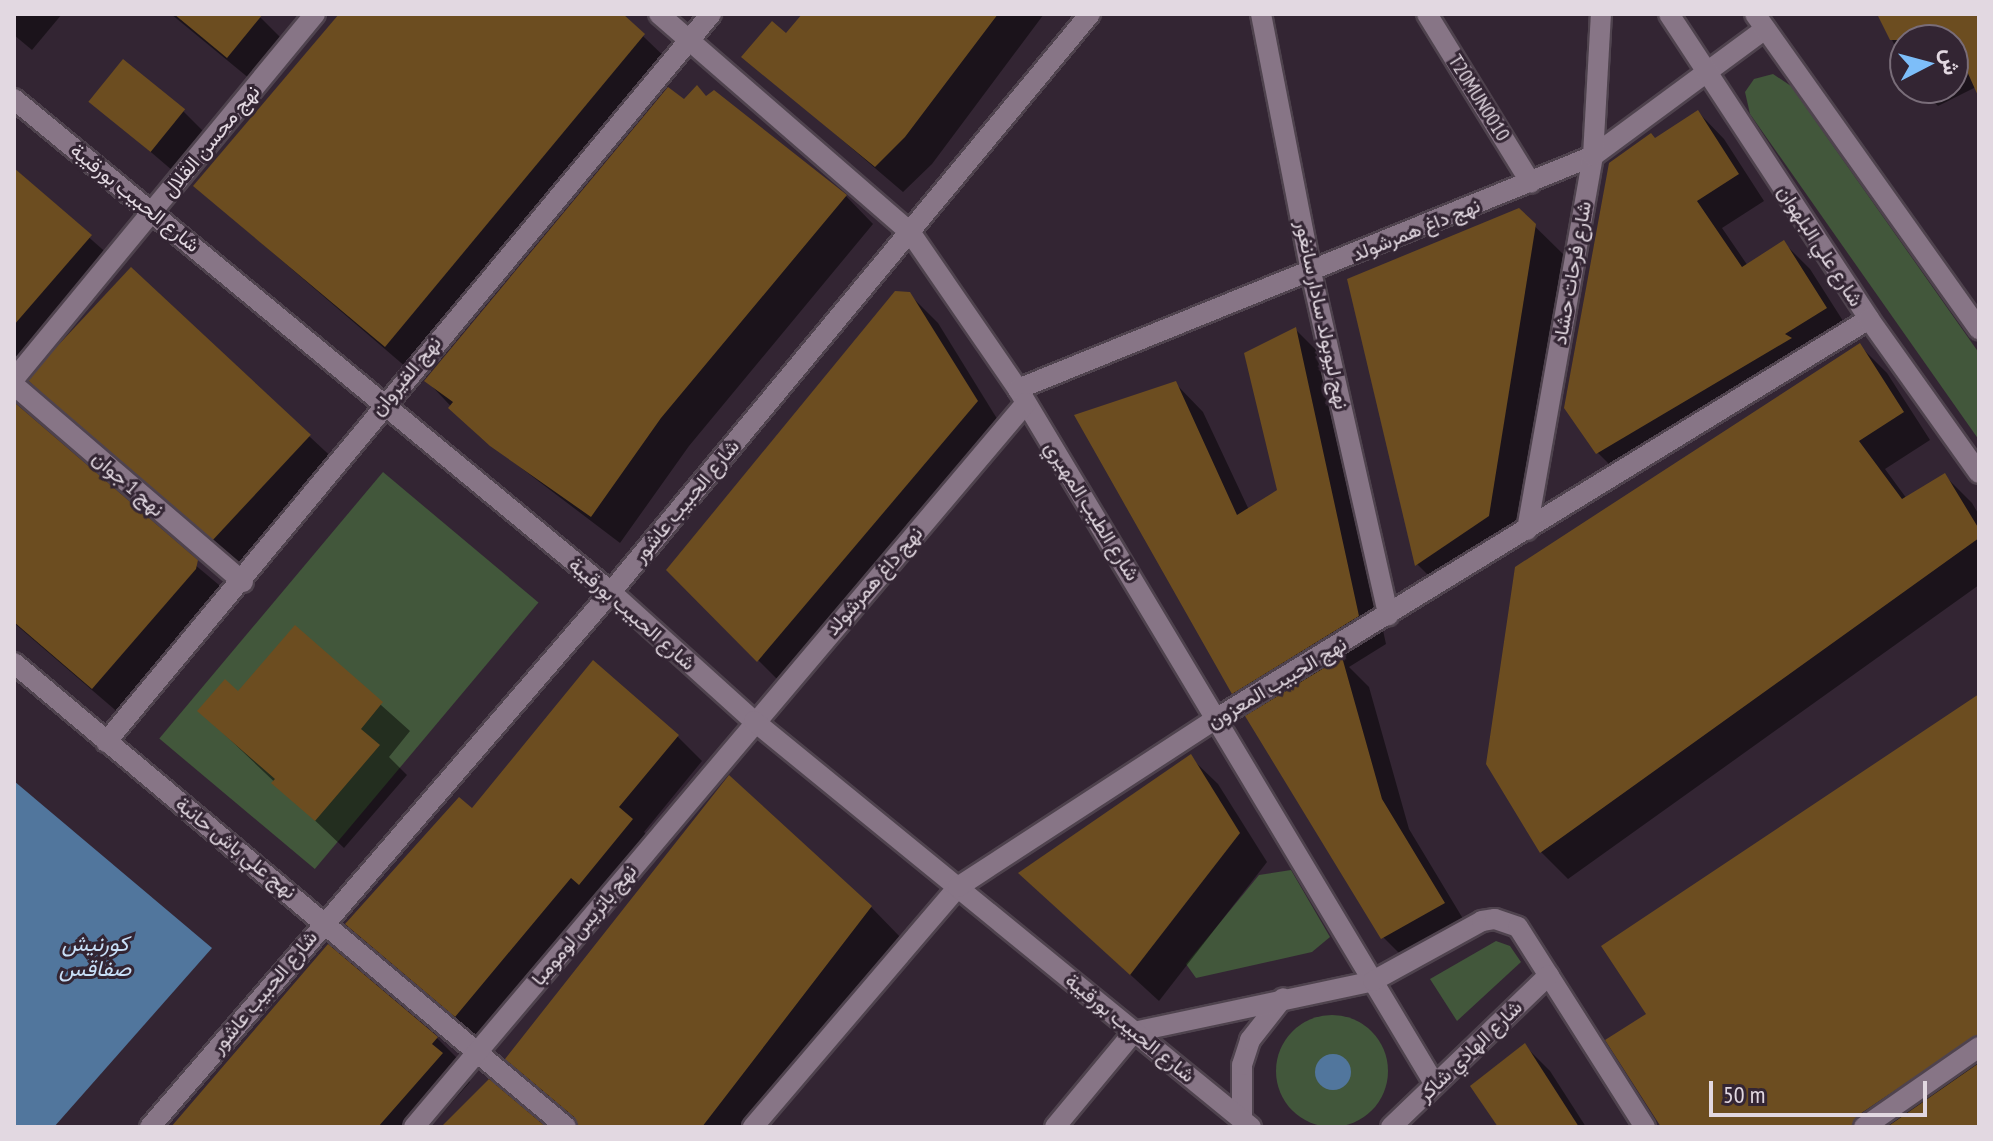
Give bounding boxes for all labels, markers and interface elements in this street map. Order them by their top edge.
north arrow [1889,24,1969,104]
text: ش [1936,47,1966,76]
street label: T20MUN0010 [1443,51,1515,145]
street label: نهج محسن القلال [157,80,265,202]
street label: شارع الحبيب بورقيبة [65,138,205,258]
street label: شارع علي البلهوان [1772,181,1868,311]
street label: نهج داغ همرشولد [1348,193,1484,267]
street label: شارع فرحات حشاد [1548,199,1596,347]
street label: نهج ليوبولد سادار سانغور [1290,218,1354,412]
street label: نهج القيروان [366,331,446,421]
street label: شارع الحبيب عاشور [628,435,744,567]
street label: شارع الطيب المهيري [1039,437,1145,585]
street label: نهج 1 جوان [87,446,169,522]
street label: نهج داغ همرشولد [820,522,928,640]
street label: شارع الحبيب بورقيبة [564,553,700,675]
street label: نهج الحبيب المعزون [1203,632,1351,734]
street label: نهج علي باش حانبة [171,792,301,904]
street label: نهج باتريس لومومبا [526,859,642,991]
street label: شارع الحبيب عاشور [206,926,322,1058]
water label: كورنيش صفاقس [59,930,131,982]
street label: شارع الحبيب بورقيبة [1060,968,1200,1088]
street label: شارع الهادي شاكر [1413,995,1527,1107]
scale bar [1713,1065,1931,1115]
text: 50 m [1723,1079,1765,1110]

